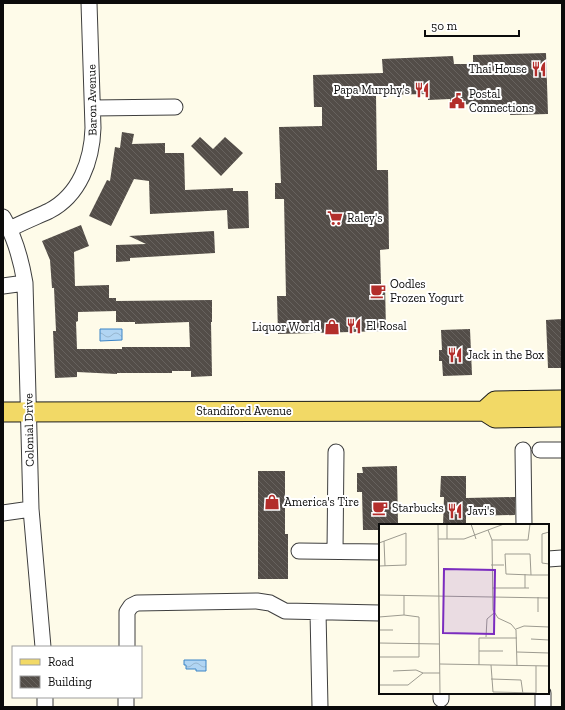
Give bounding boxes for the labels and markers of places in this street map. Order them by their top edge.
restaurant icon: Thai House [530,60,548,78]
place label: Thai House [468,62,527,76]
restaurant icon: Papa Murphy's [413,81,431,99]
place label: Papa Murphy's [333,83,410,97]
place label: Postal Connections [469,87,534,115]
public building icon: Postal Connections [448,92,466,110]
supermarket icon: Raley's [326,209,344,227]
place label: Raley's [347,211,383,225]
place label: Oodles Frozen Yogurt [390,277,464,305]
cafe icon: Oodles Frozen Yogurt [369,282,387,300]
restaurant icon: El Rosal [345,317,363,335]
shop icon: Liquor World [323,318,341,336]
place label: El Rosal [366,319,407,333]
place label: Liquor World [252,320,320,334]
restaurant icon: Jack in the Box [446,346,464,364]
place label: Jack in the Box [467,348,544,362]
shop icon: America's Tire [263,493,281,511]
place label: America's Tire [284,495,359,509]
cafe icon: Starbucks [371,499,389,517]
place label: Starbucks [392,501,444,515]
restaurant icon: Javi's [446,502,464,520]
place label: Javi's [467,504,495,518]

